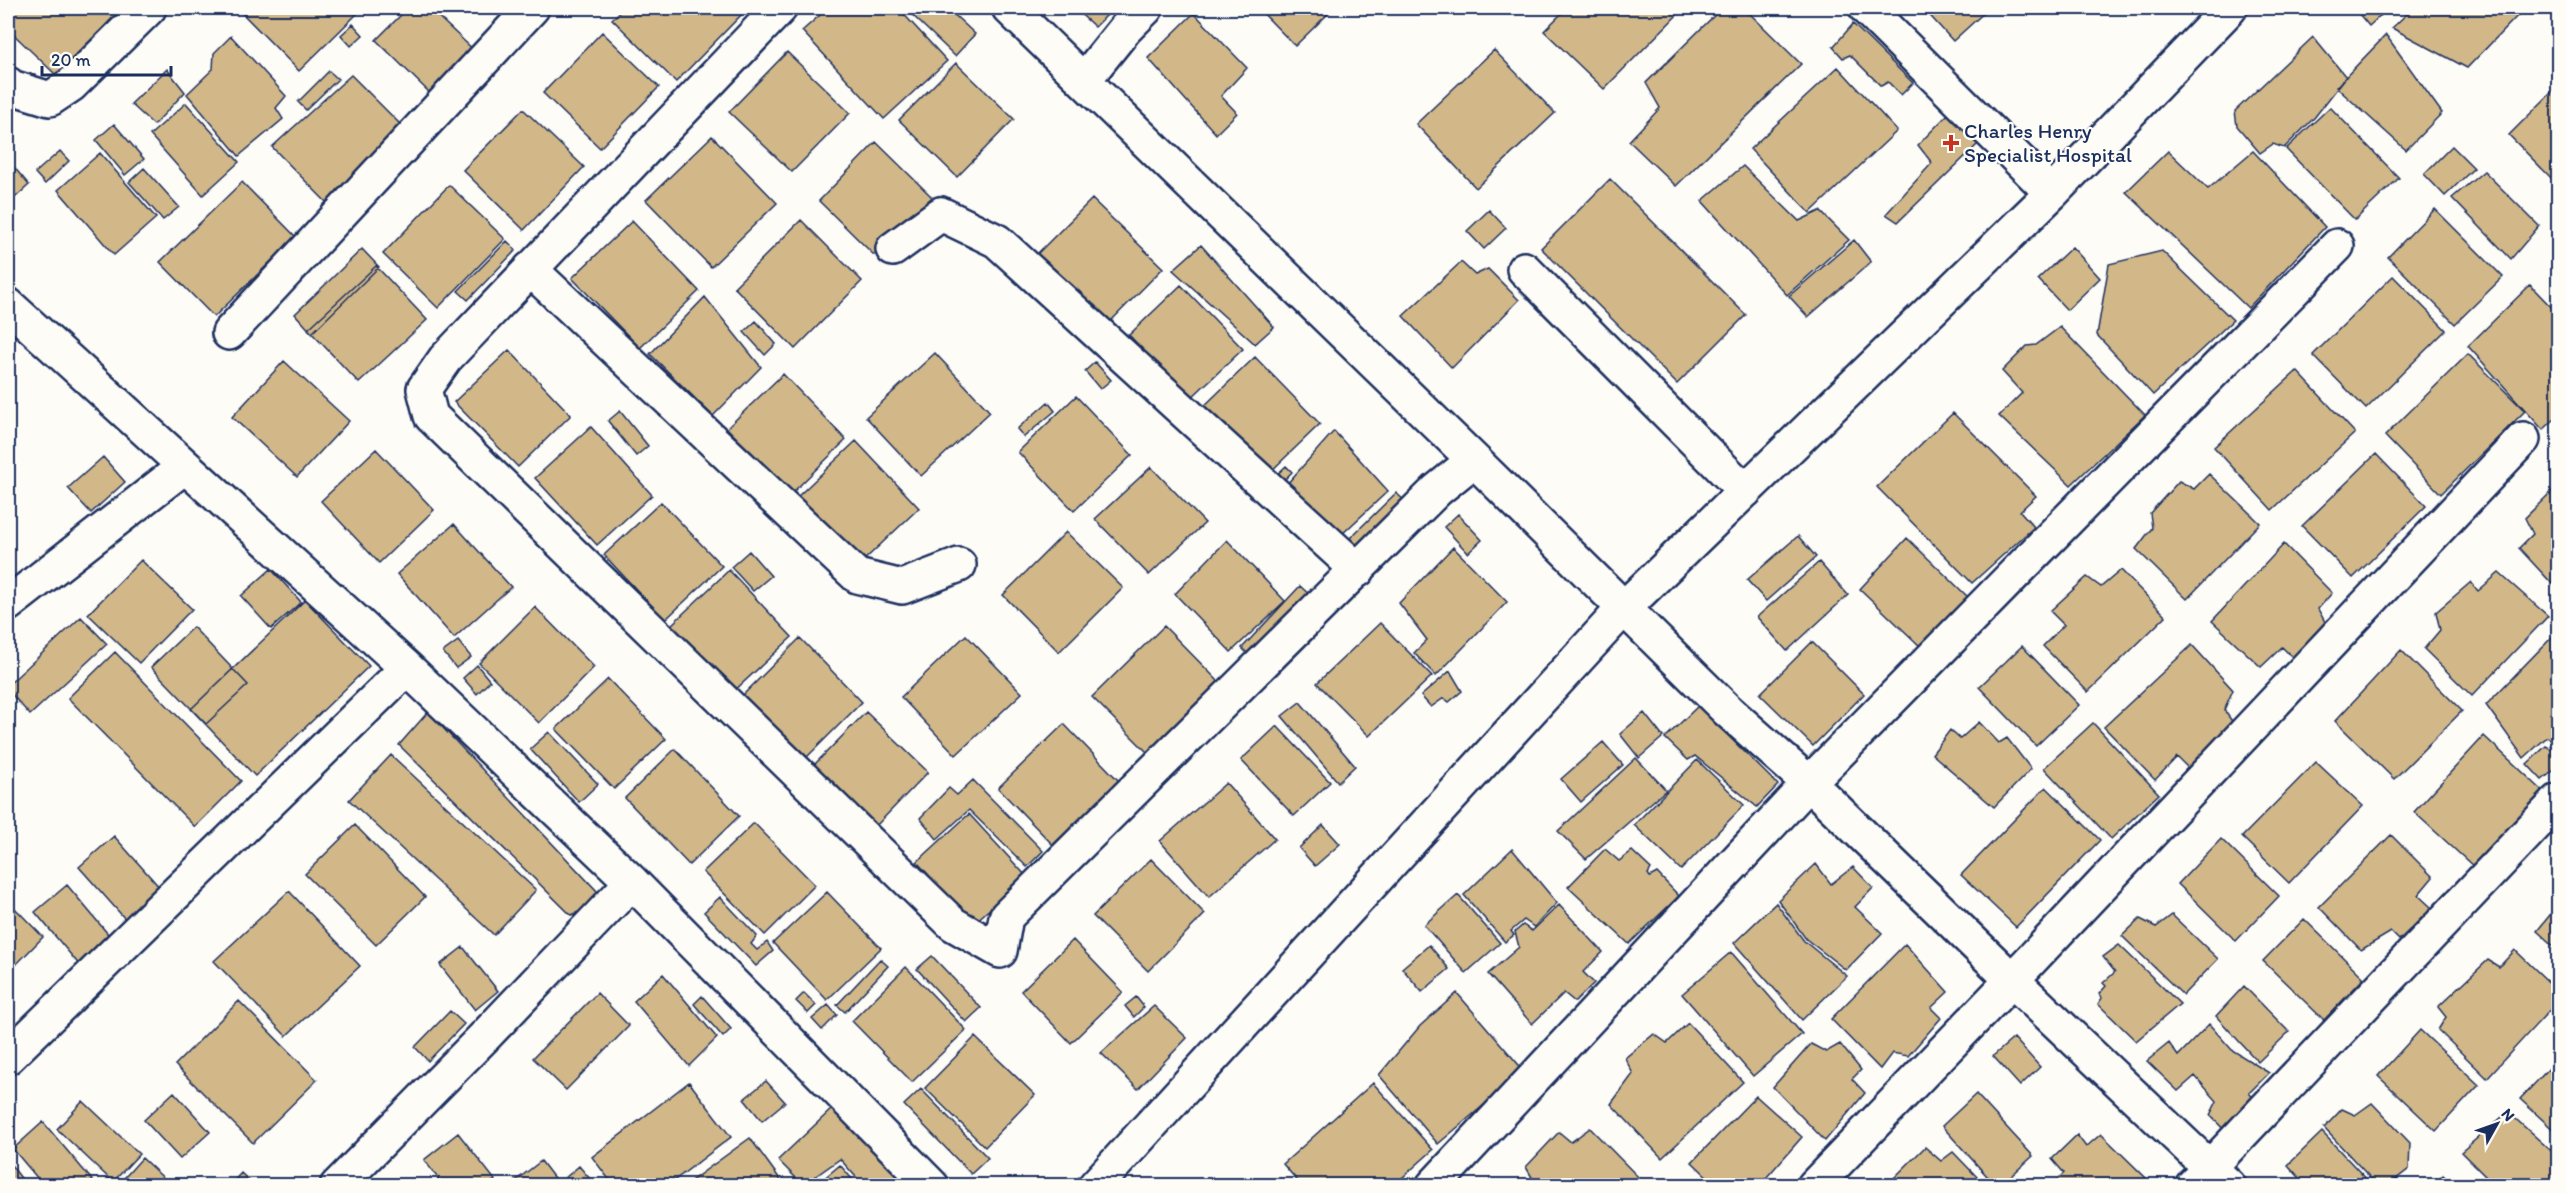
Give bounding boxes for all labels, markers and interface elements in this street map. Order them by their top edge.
scale bar [42,39,171,77]
text: 20 m [51,49,91,71]
place label: Charles Henry Specialist Hospital [1964,118,2132,167]
marker: Charles Henry Specialist Hospital [1942,134,1960,152]
north arrow [2467,1094,2527,1154]
text: N [2497,1104,2519,1125]

